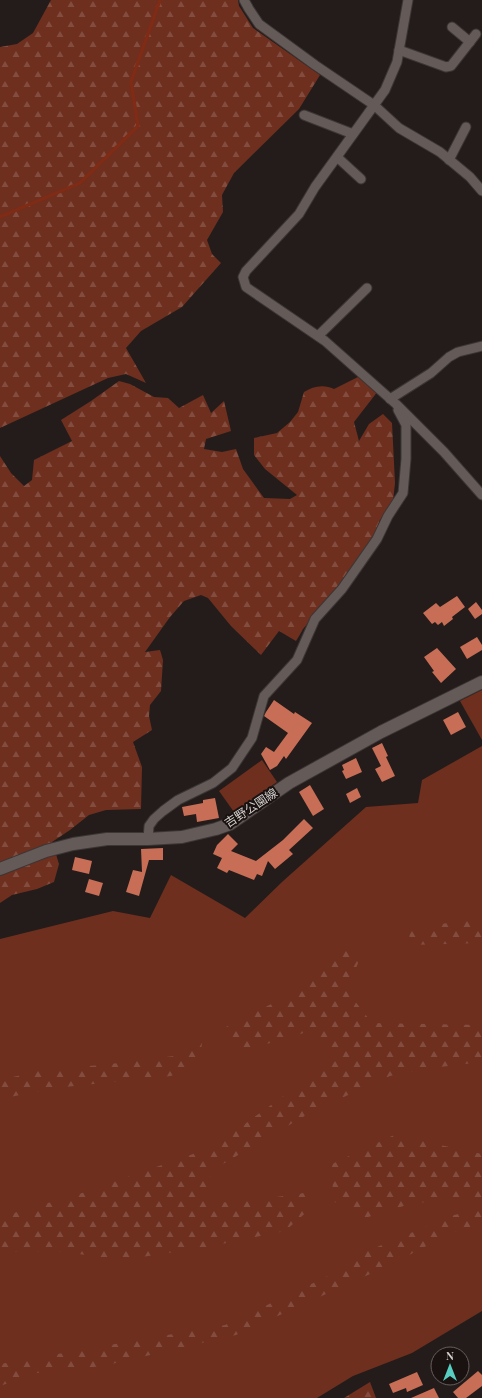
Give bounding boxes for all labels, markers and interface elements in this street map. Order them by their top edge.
street label: 吉野公園線 [221,784,280,830]
north arrow [430,1346,470,1386]
text: N [446,1348,454,1363]

